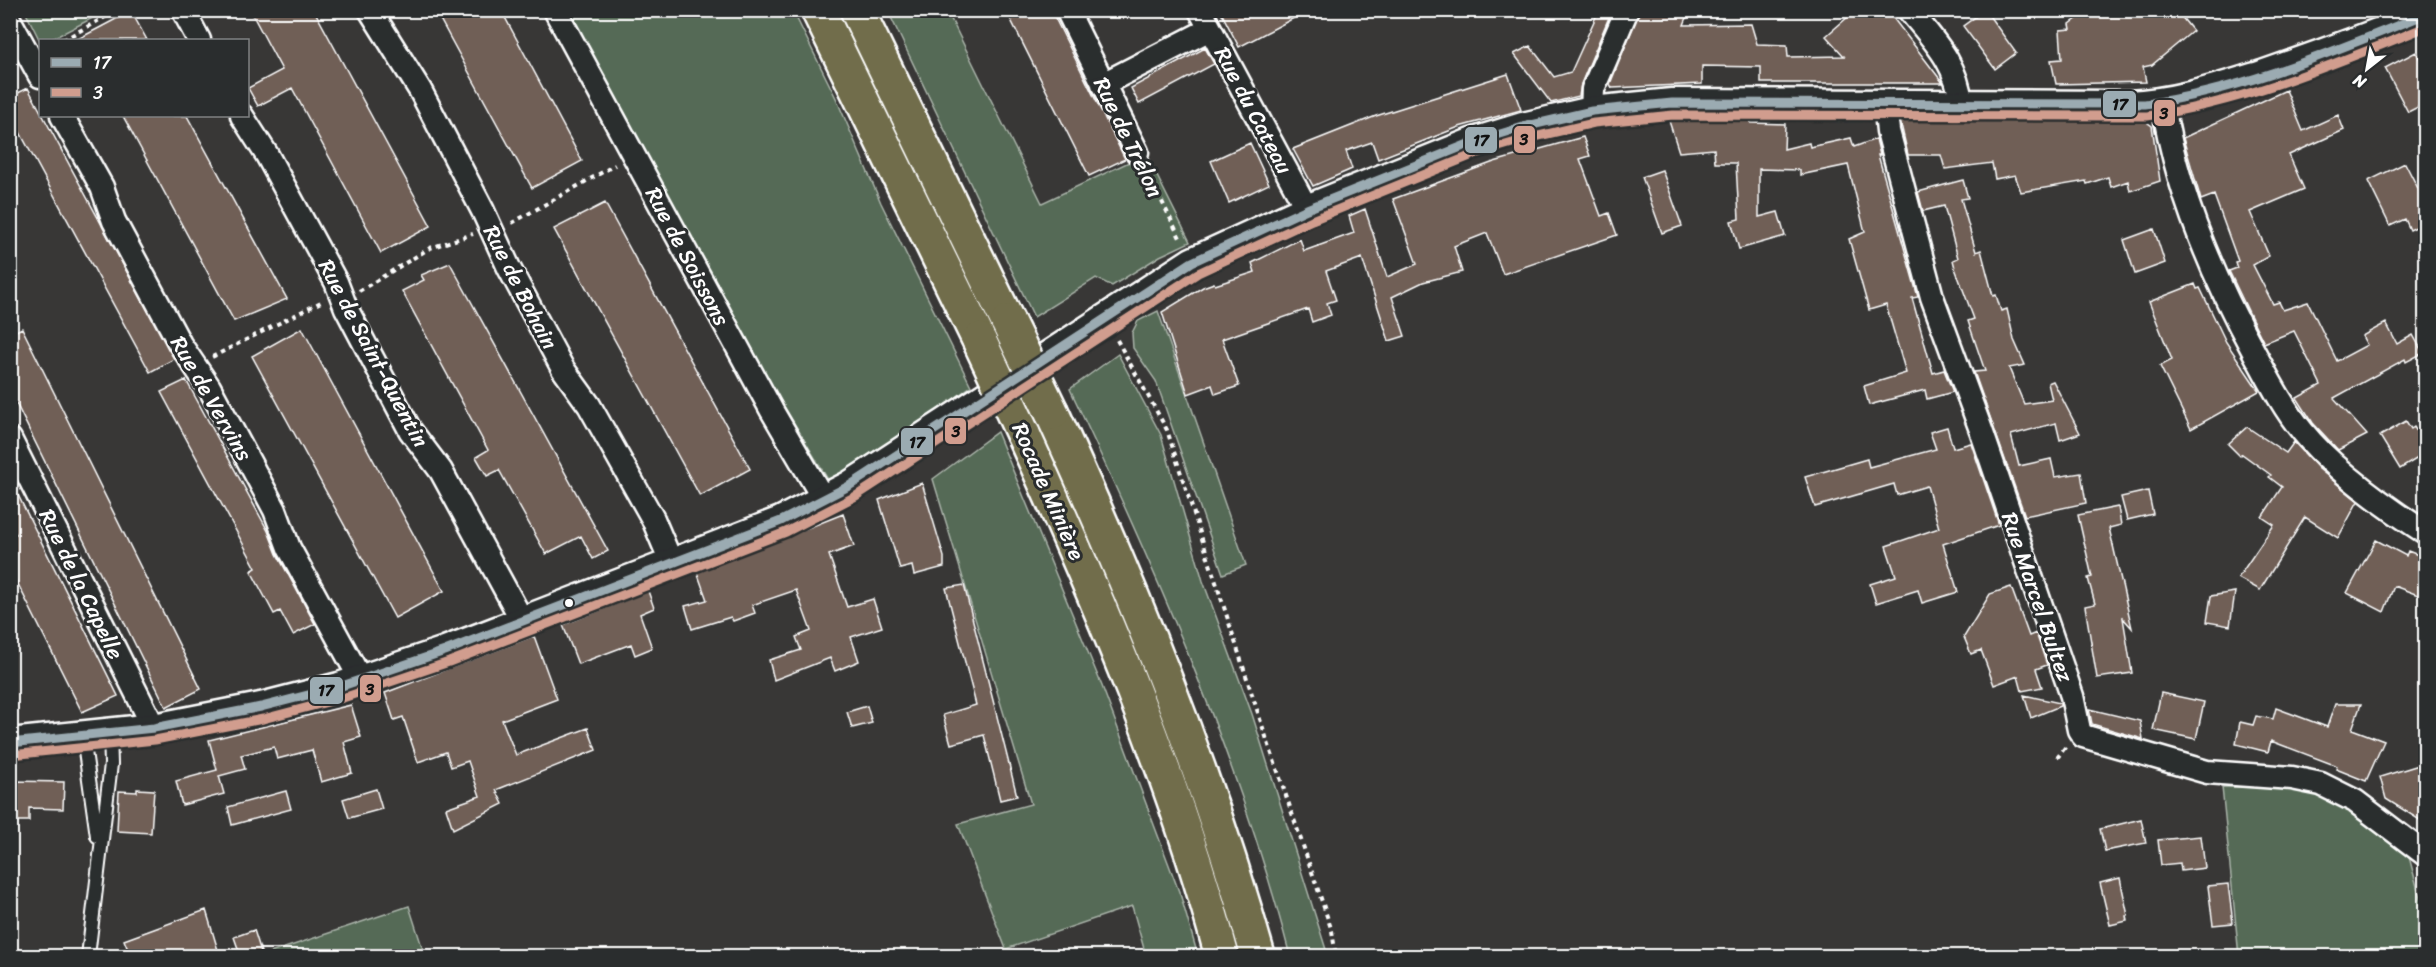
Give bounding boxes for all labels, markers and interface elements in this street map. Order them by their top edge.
legend [39,39,249,117]
street label: Rue du Cateau [1204,39,1304,181]
north arrow [2337,39,2397,99]
text: 17 [93,47,113,79]
text: N [2347,66,2373,97]
street label: Rue de Trélon [1083,70,1175,204]
text: 3 [93,77,103,109]
line badge: 17 [2102,90,2137,118]
text: 17 [2112,90,2130,119]
line badge: 3 [2153,99,2176,127]
text: 3 [2159,99,2169,128]
line badge: 3 [1513,125,1536,154]
text: 3 [1519,125,1529,154]
line badge: 17 [1464,126,1498,154]
text: 17 [1473,126,1491,155]
street label: Rue de Soissons [634,179,741,334]
street label: Rue de Bohain [472,218,569,357]
street label: Rue de Saint-Quentin [307,252,440,455]
street label: Rue de Vervins [160,328,264,469]
street label: Rocade Minière [1001,416,1097,567]
line badge: 3 [944,417,967,445]
text: 3 [951,417,961,446]
line badge: 17 [900,427,934,456]
text: 17 [909,428,927,457]
street label: Rue de la Capelle [28,502,135,666]
street label: Rue Marcel Bultez [1990,507,2085,688]
unlabelled marker [563,597,575,609]
line badge: 3 [359,674,382,703]
text: 3 [365,675,375,704]
line badge: 17 [309,676,344,705]
text: 17 [318,676,336,705]

